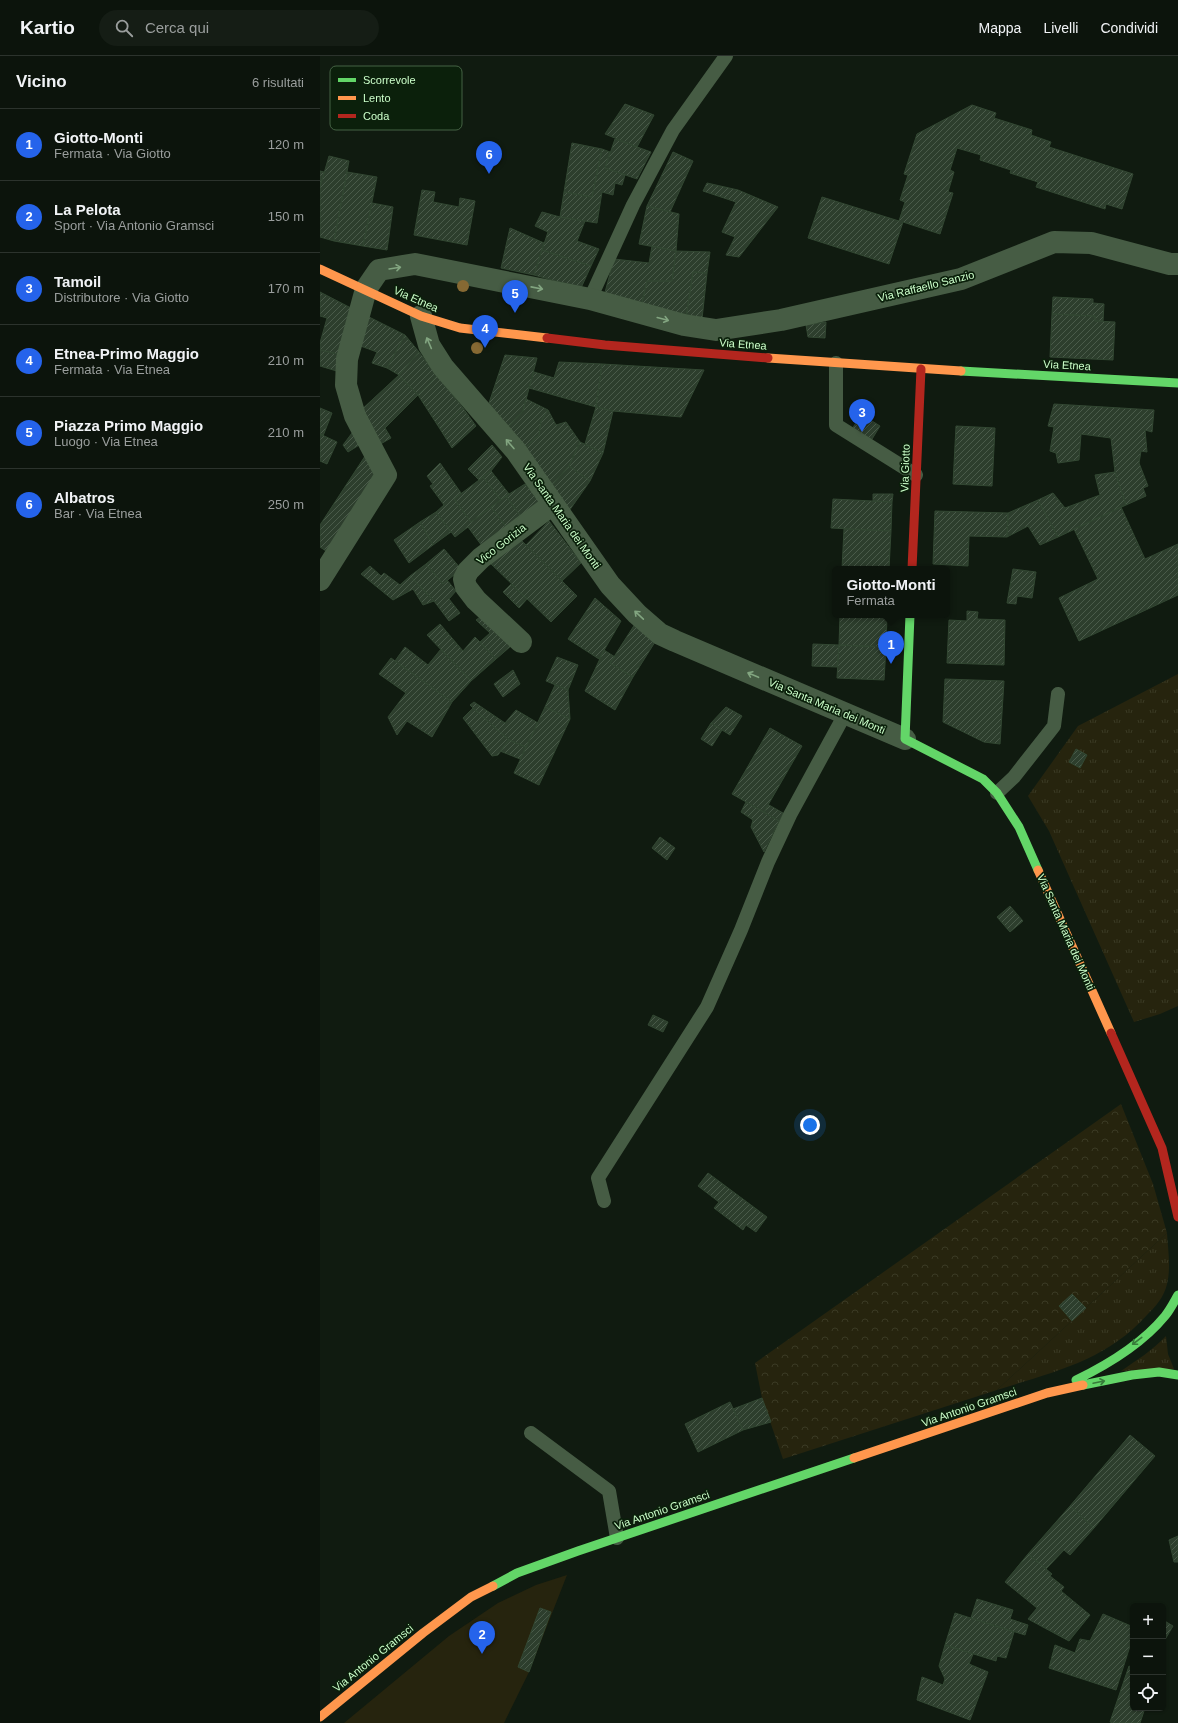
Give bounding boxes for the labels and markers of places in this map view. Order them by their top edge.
pin: 6 [476,141,502,174]
pin: 5 [502,280,528,313]
pin: 4 [472,315,498,348]
pin: 3 [849,399,875,432]
pin: 1 [878,631,904,664]
pin: 2 [469,1621,495,1654]

